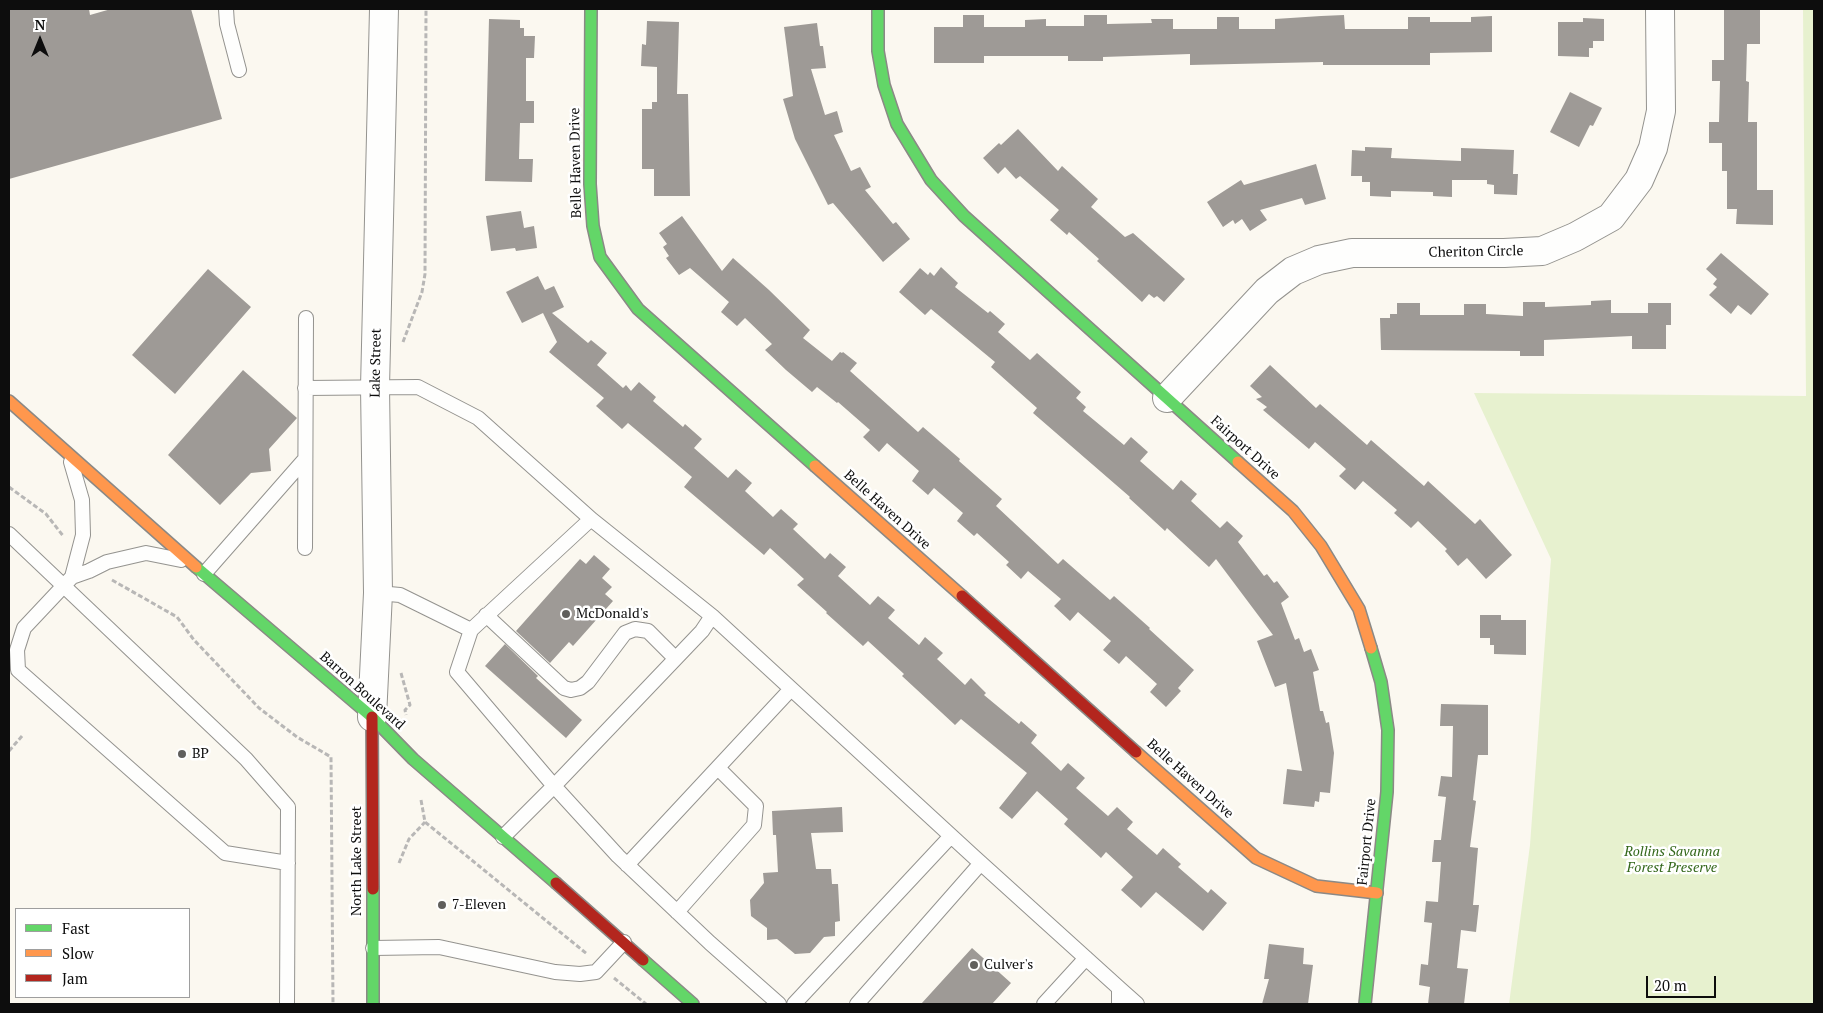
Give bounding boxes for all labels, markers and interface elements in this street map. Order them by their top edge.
north arrow [15,15,65,65]
text: N [35,15,45,34]
street label: Belle Haven Drive [567,107,585,219]
street label: Cheriton Circle [1428,243,1524,261]
street label: Lake Street [367,328,385,398]
street label: Fairport Drive [1207,413,1283,483]
street label: Belle Haven Drive [840,467,934,553]
place label: McDonald's [576,606,648,622]
marker: McDonald's [560,608,572,620]
street label: Barron Boulevard [316,648,408,734]
street label: Belle Haven Drive [1143,736,1237,822]
place label: BP [192,746,209,762]
marker: BP [176,748,188,760]
street label: Fairport Drive [1354,798,1380,886]
street label: North Lake Street [349,806,365,916]
park label: Rollins Savanna Forest Preserve [1624,844,1720,876]
place label: 7-Eleven [452,897,506,913]
marker: 7-Eleven [436,899,448,911]
legend [15,908,190,998]
text: Fast [62,918,90,938]
text: Slow [62,943,94,963]
place label: Culver's [984,957,1033,973]
marker: Culver's [968,959,980,971]
scale bar [1648,966,1718,998]
text: Jam [62,968,88,988]
text: 20 m [1654,975,1687,995]

